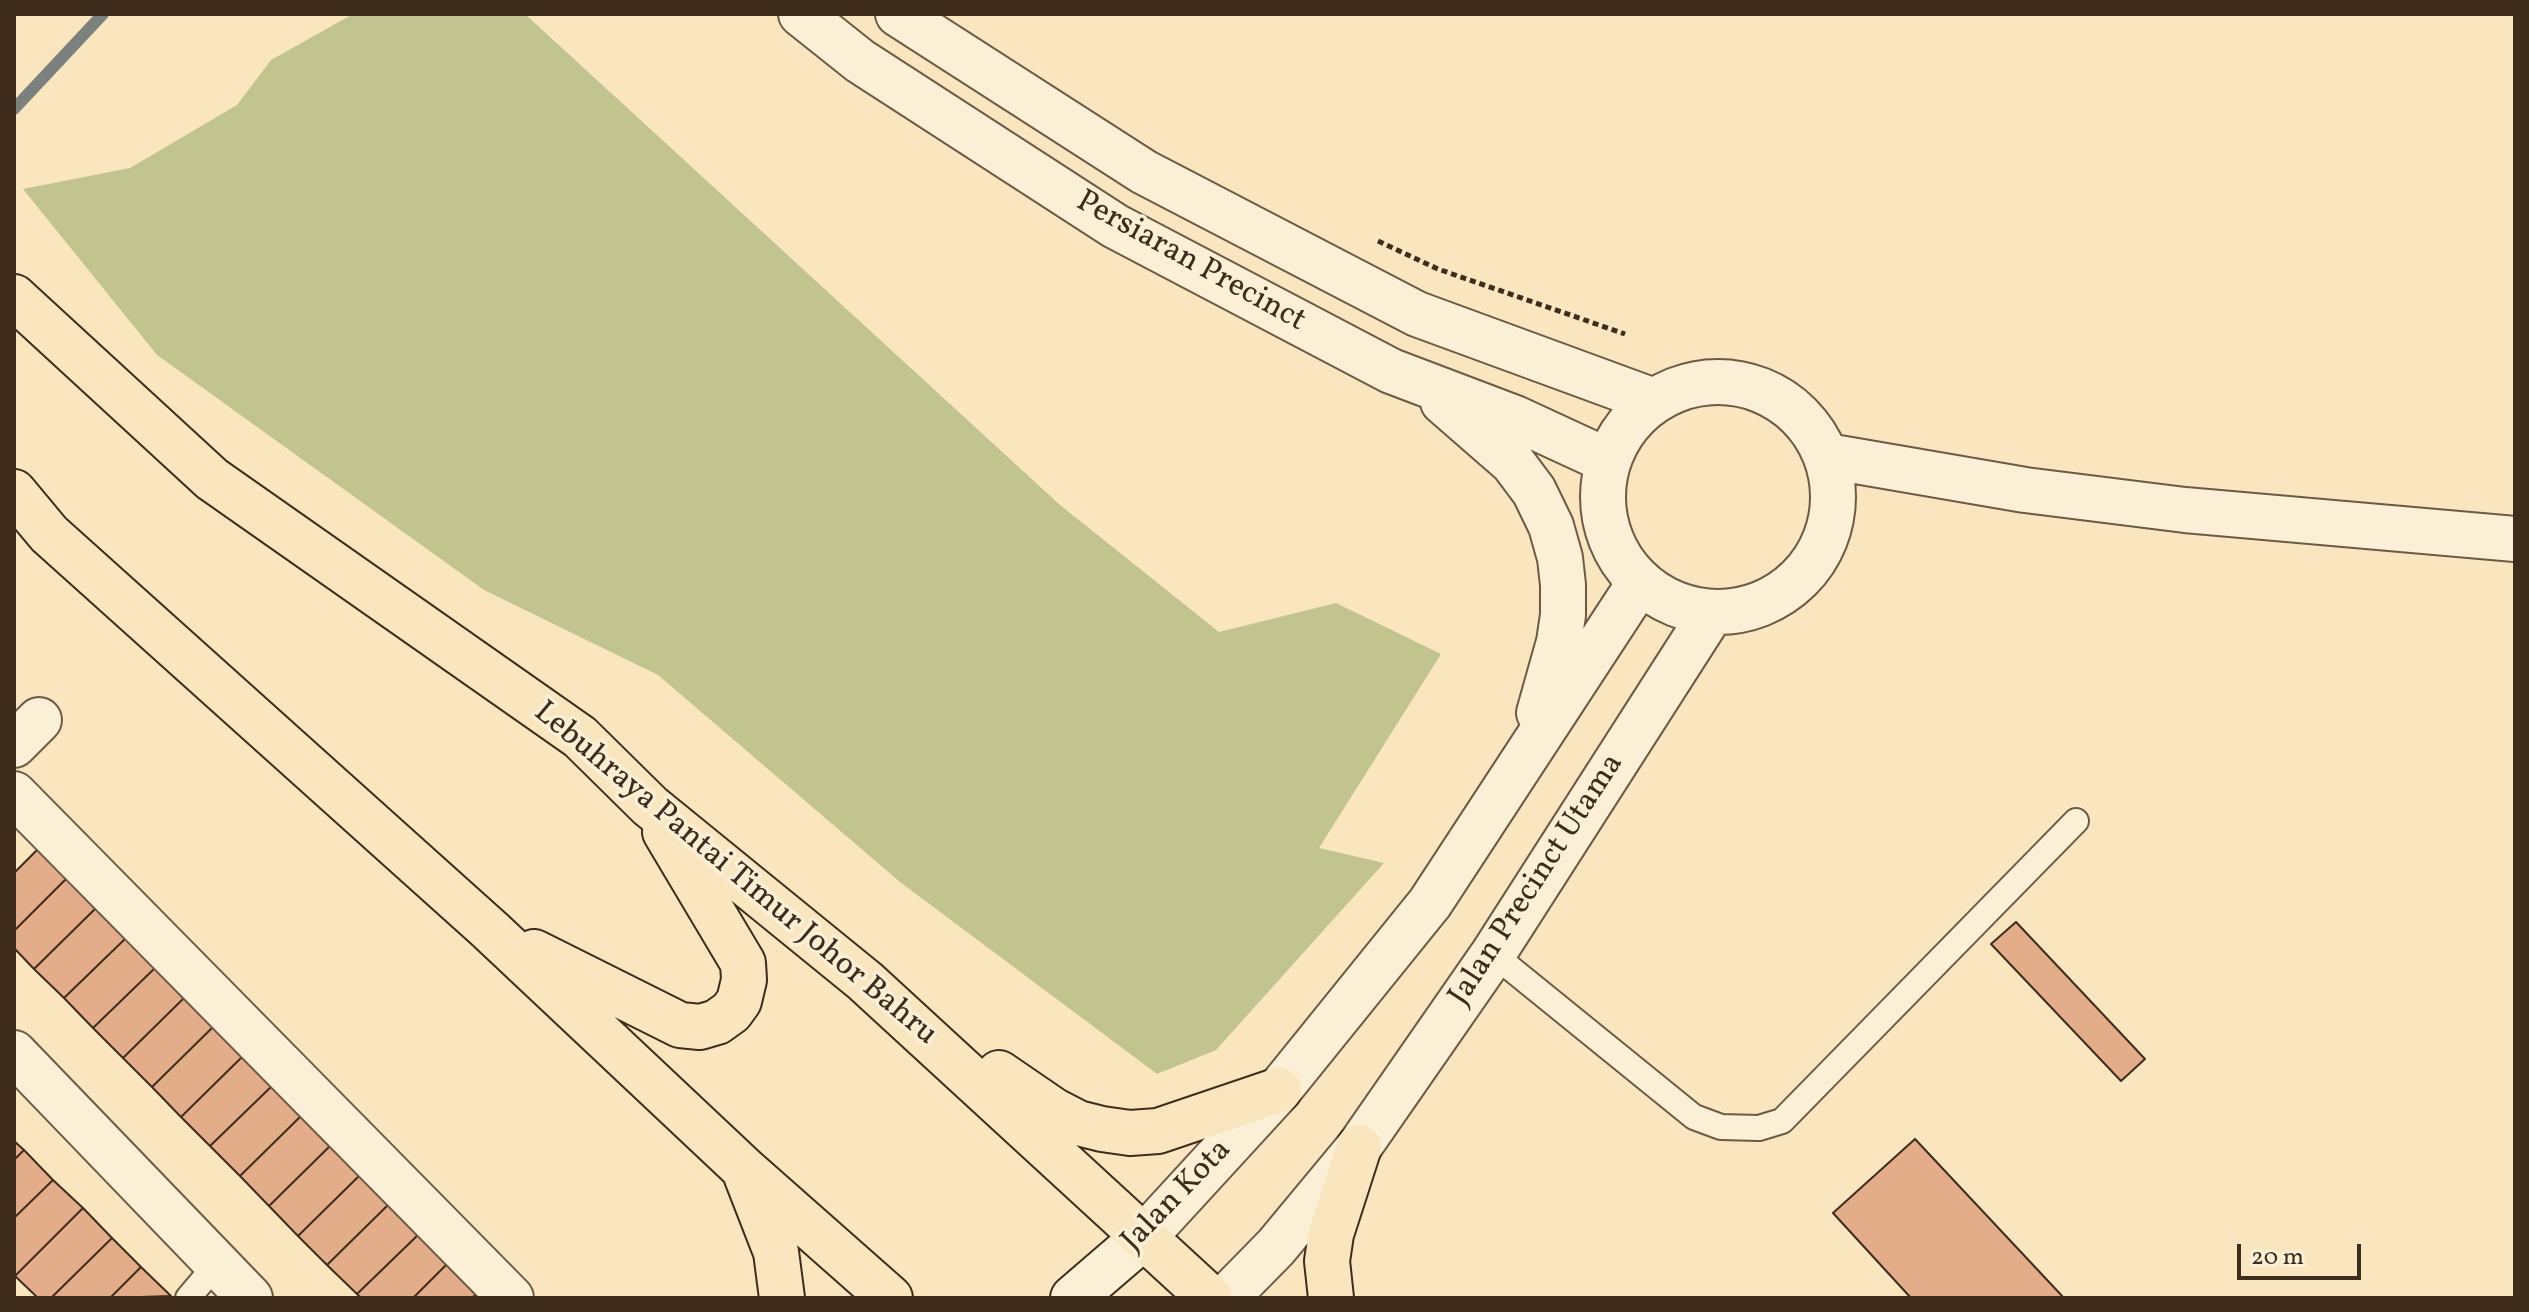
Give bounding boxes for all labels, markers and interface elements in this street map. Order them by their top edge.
street label: Persiaran Precinct [1069,184,1311,342]
street label: Lebuhraya Pantai Timur Johor Bahru [524,695,944,1055]
street label: Jalan Precinct Utama [1442,748,1634,1014]
street label: Jalan Kota [1115,1133,1241,1261]
scale bar [2241,1228,2365,1278]
text: 20 m [2251,1241,2304,1275]

